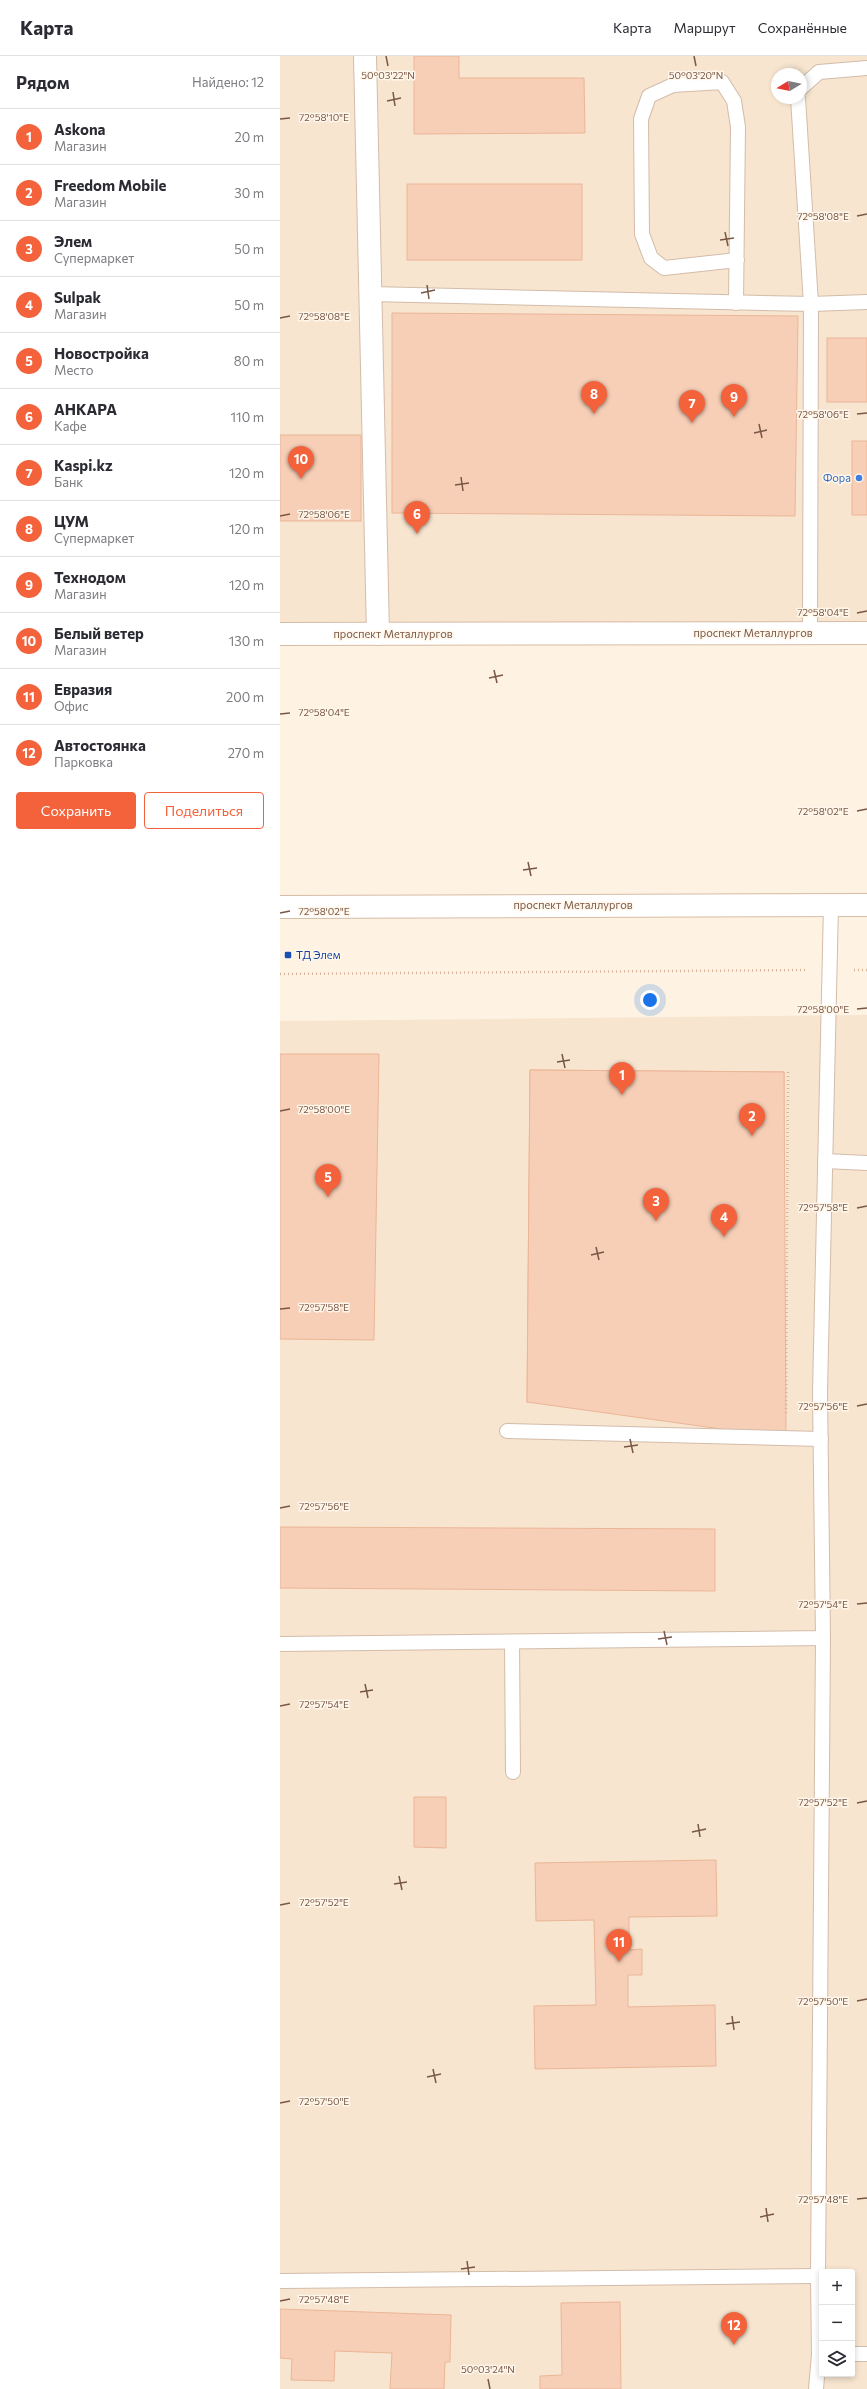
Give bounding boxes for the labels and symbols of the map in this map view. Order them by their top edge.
north arrow [771,68,807,104]
text: 50°03'22"N [361,69,415,81]
text: 50°03'20"N [669,69,723,81]
text: 72°58'10"E [299,111,349,123]
text: 72°58'08"E [797,210,849,222]
text: 72°58'08"E [298,310,350,322]
pin: 8 [581,381,607,414]
pin: 9 [721,384,747,417]
pin: 7 [679,390,705,423]
text: 72°58'06"E [797,408,849,420]
pin: 10 [288,446,314,479]
place label: Фора [823,471,851,484]
marker: Фора [854,473,864,483]
pin: 6 [404,501,430,534]
text: 72°58'06"E [298,508,350,520]
text: 72°58'04"E [797,606,849,618]
street label: проспект Металлургов [693,626,813,639]
street label: проспект Металлургов [333,627,453,640]
text: 72°58'04"E [298,706,350,718]
text: 72°58'02"E [797,805,849,817]
street label: проспект Металлургов [513,898,633,911]
text: 72°58'02"E [298,905,350,917]
place label: ТД Элем [296,948,341,961]
marker: ТД Элем [283,950,293,960]
your location [640,990,660,1010]
text: 72°58'00"E [797,1003,849,1015]
pin: 1 [609,1062,635,1095]
text: 72°58'00"E [298,1103,350,1115]
pin: 2 [739,1103,765,1136]
pin: 5 [315,1164,341,1197]
pin: 3 [643,1188,669,1221]
text: 72°57'58"E [798,1201,848,1213]
pin: 4 [711,1204,737,1237]
text: 72°57'58"E [299,1301,349,1313]
text: 72°57'56"E [798,1400,848,1412]
text: 72°57'56"E [299,1500,349,1512]
text: 72°57'54"E [798,1598,848,1610]
text: 72°57'54"E [299,1698,349,1710]
text: 72°57'52"E [798,1796,848,1808]
text: 72°57'52"E [299,1896,349,1908]
pin: 11 [606,1929,632,1962]
text: 72°57'50"E [798,1995,848,2007]
text: 72°57'50"E [299,2095,349,2107]
text: 72°57'48"E [798,2193,848,2205]
text: 72°57'48"E [299,2293,349,2305]
pin: 12 [721,2312,747,2345]
text: 50°03'24"N [461,2363,515,2375]

